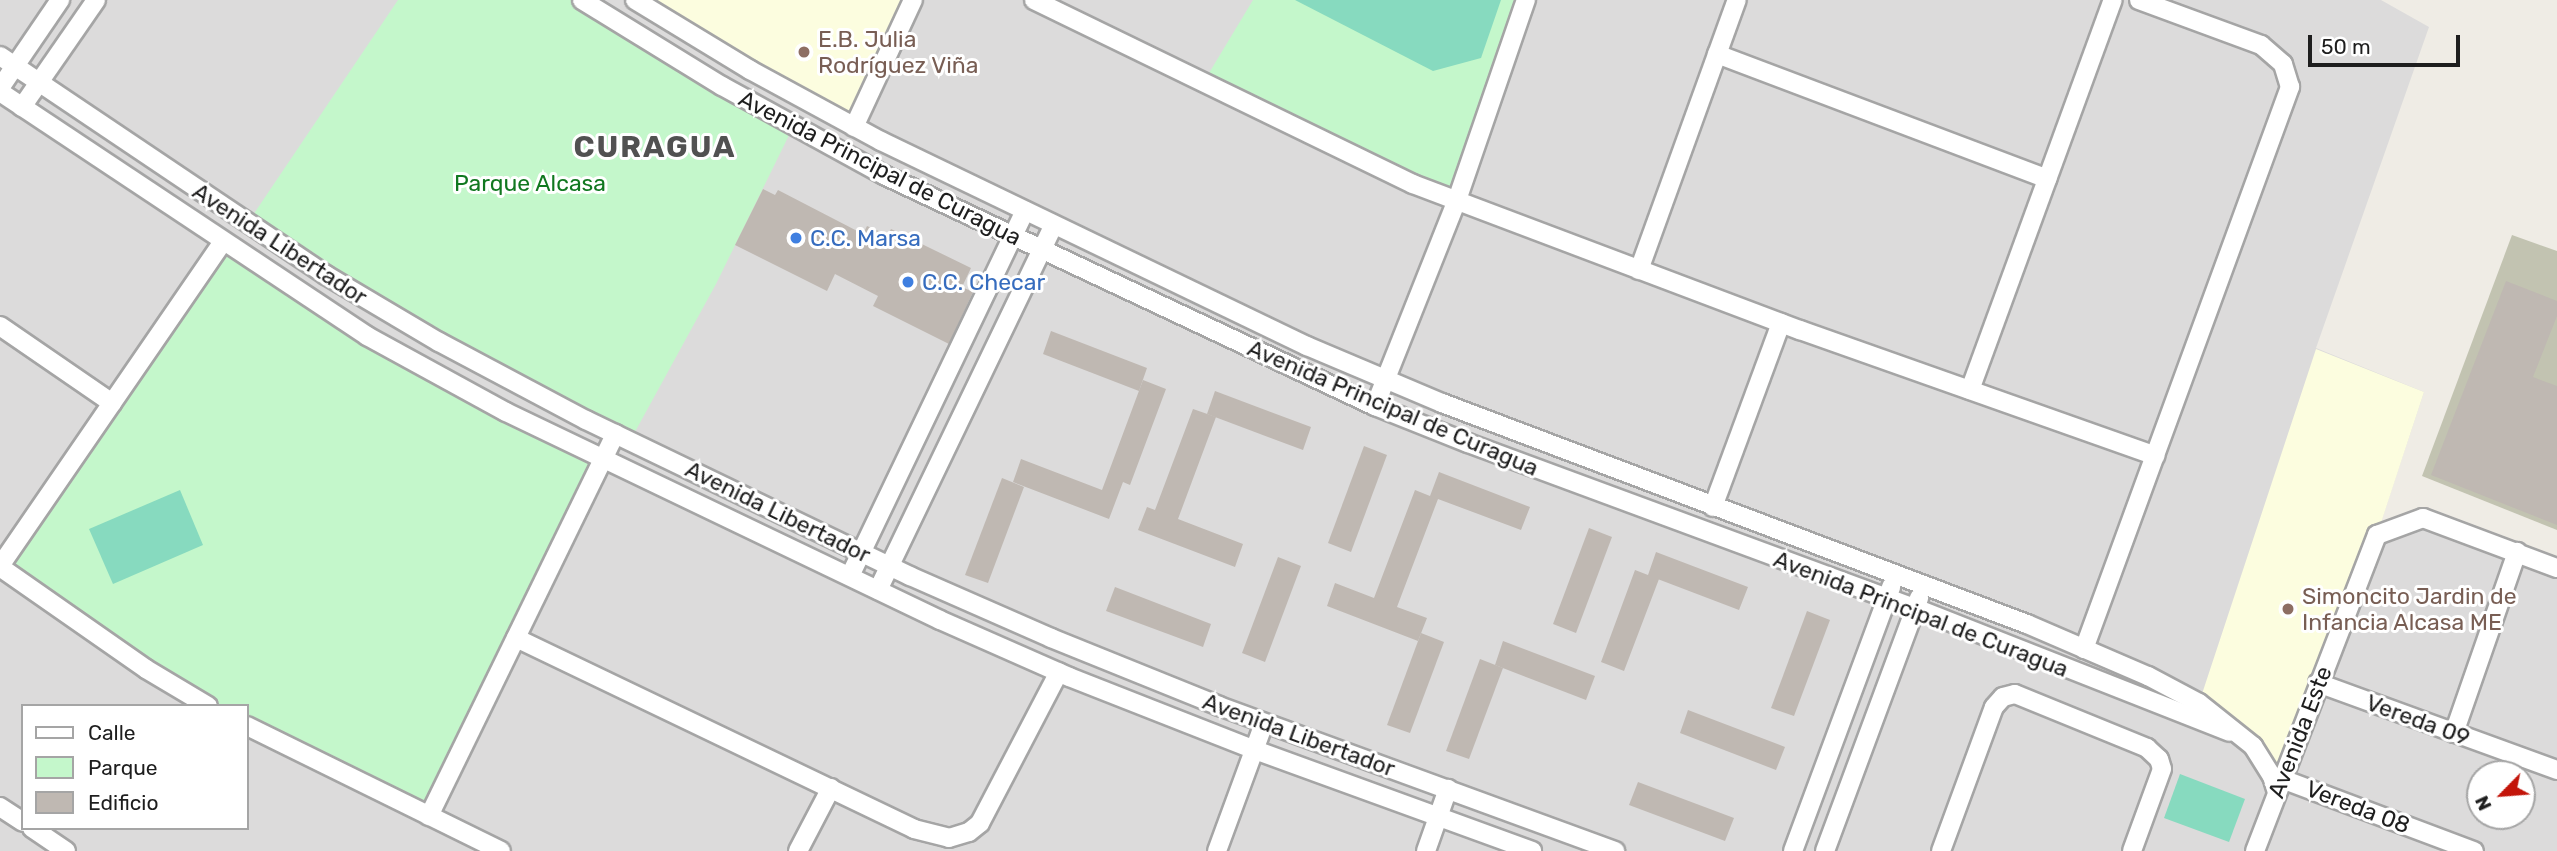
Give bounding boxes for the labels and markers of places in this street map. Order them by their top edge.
place label: E.B. Julia Rodríguez Viña [818,25,979,79]
marker: E.B. Julia Rodríguez Viña [796,44,812,60]
place label: C.C. Marsa [810,224,921,252]
marker: C.C. Marsa [788,230,804,246]
place label: C.C. Checar [922,268,1045,296]
marker: C.C. Checar [900,274,916,290]
place label: Simoncito Jardin de Infancia Alcasa ME [2302,582,2517,636]
marker: Simoncito Jardin de Infancia Alcasa ME [2280,601,2296,617]

